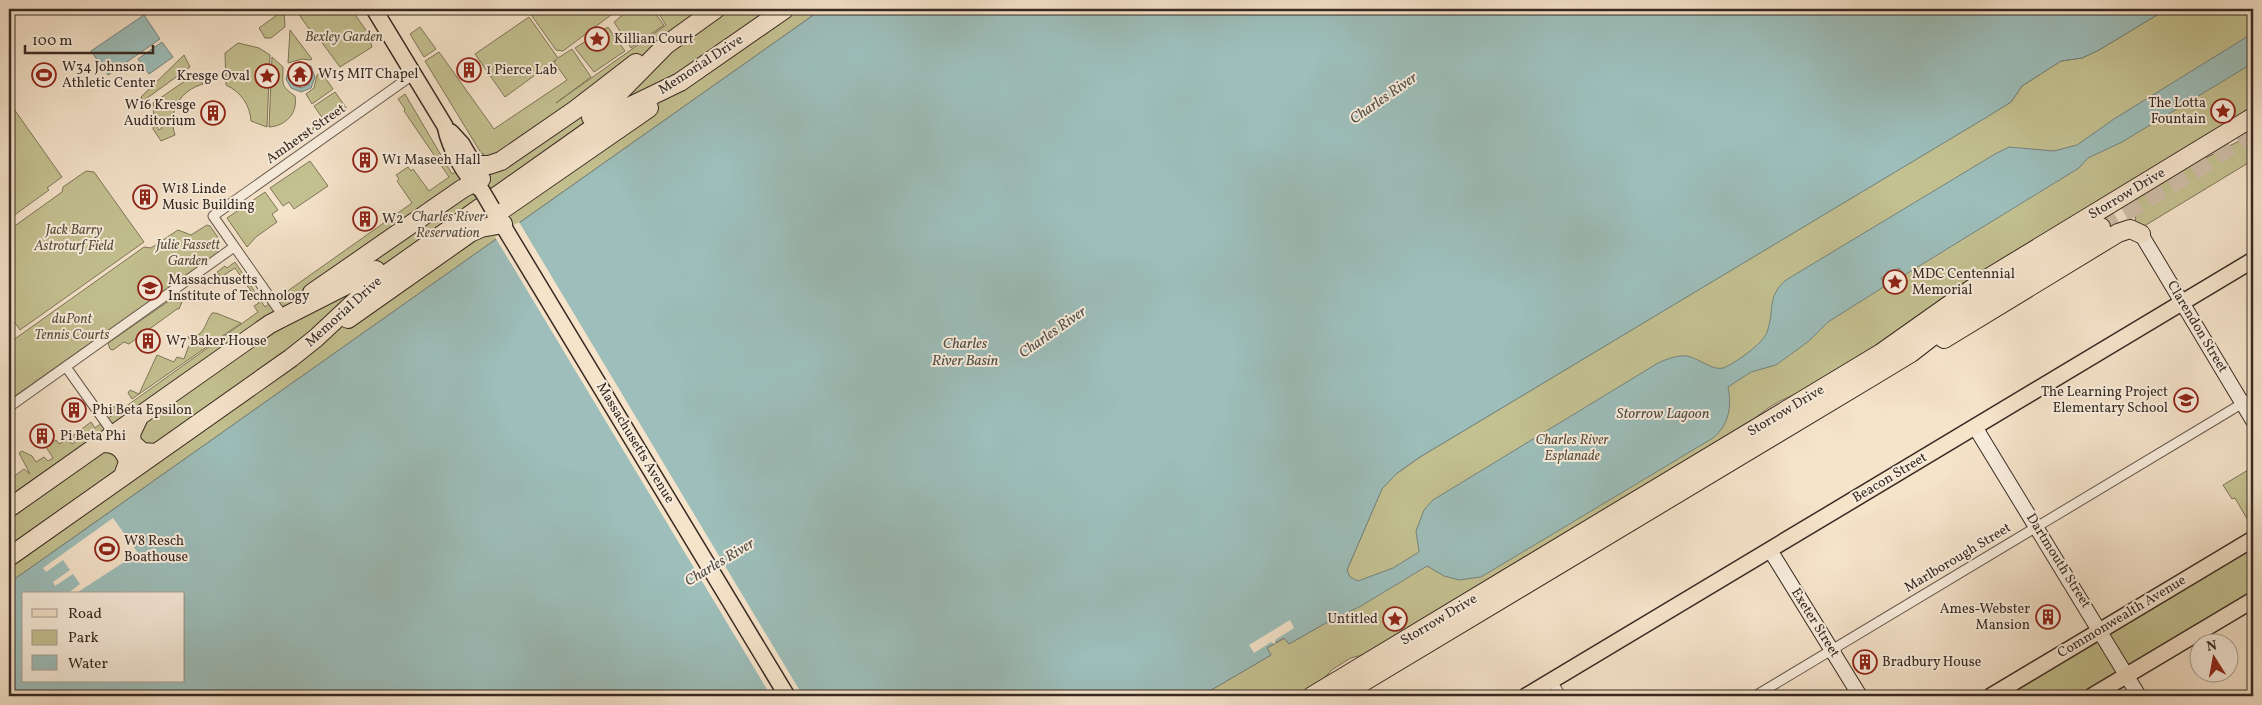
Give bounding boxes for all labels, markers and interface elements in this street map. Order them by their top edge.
scale bar [25,22,152,54]
place icon: Killian Court [584,26,610,52]
park label: Bexley Garden [305,28,383,47]
place label: Killian Court [614,30,694,49]
street label: Memorial Drive [655,30,747,100]
text: 100 m [32,31,72,52]
building icon: 1 Pierce Lab [456,57,482,83]
place label: W34 Johnson Athletic Center [62,58,155,93]
temple icon: W15 MIT Chapel [287,61,313,87]
place label: 1 Pierce Lab [486,61,558,80]
sports icon: W34 Johnson Athletic Center [31,62,57,88]
place icon: Kresge Oval [254,63,280,89]
place label: W15 MIT Chapel [318,65,419,84]
place label: Kresge Oval [177,67,250,86]
water label: Charles River [1346,68,1422,130]
place label: The Lotta Fountain [2148,94,2206,129]
place label: W16 Kresge Auditorium [124,96,196,131]
place icon: The Lotta Fountain [2210,98,2236,124]
street label: Amherst Street [262,99,350,169]
building icon: W16 Kresge Auditorium [200,100,226,126]
building icon: W1 Maseeh Hall [352,147,378,173]
place label: W1 Maseeh Hall [382,151,481,170]
street label: Storrow Drive [2085,163,2169,224]
place label: W18 Linde Music Building [162,180,255,215]
building icon: W18 Linde Music Building [132,184,158,210]
building icon: W2 [352,206,378,232]
park label: Charles River Reservation [411,208,485,243]
place label: W2 [382,210,404,229]
park label: Jack Barry Astroturf Field [33,221,114,256]
park label: Julie Fassett Garden [154,236,220,271]
place label: MDC Centennial Memorial [1912,265,2015,300]
place icon: MDC Centennial Memorial [1882,269,1908,295]
place label: Massachusetts Institute of Technology [168,271,310,306]
street label: Memorial Drive [301,272,387,352]
school or university icon: Massachusetts Institute of Technology [137,275,163,301]
street label: Clarendon Street [2162,277,2232,377]
water label: Charles River [1015,302,1091,364]
park label: duPont Tennis Courts [35,310,109,345]
building icon: W7 Baker House [135,328,161,354]
place label: W7 Baker House [166,332,267,351]
water label: Charles River Basin [932,334,999,372]
street label: Massachusetts Avenue [591,379,679,507]
street label: Storrow Drive [1744,380,1828,441]
place label: The Learning Project Elementary School [2041,383,2168,418]
school or university icon: The Learning Project Elementary School [2173,387,2199,413]
building icon: Phi Beta Epsilon [61,397,87,423]
place label: Phi Beta Epsilon [92,401,192,420]
water label: Storrow Lagoon [1617,404,1710,425]
building icon: Pi Beta Phi [29,423,55,449]
place label: Pi Beta Phi [60,427,126,446]
park label: Charles River Esplanade [1535,431,1609,466]
street label: Beacon Street [1849,448,1931,508]
street label: Dartmouth Street [2021,510,2095,612]
street label: Marlborough Street [1901,519,2015,597]
place label: W8 Resch Boathouse [124,532,189,567]
water label: Charles River [681,534,759,592]
sports icon: W8 Resch Boathouse [94,536,120,562]
street label: Commonwealth Avenue [2054,571,2190,663]
street label: Exeter Street [1786,585,1844,662]
street label: Storrow Drive [1397,589,1481,650]
legend [22,592,185,682]
place label: Ames-Webster Mansion [1940,600,2030,635]
text: Road [68,604,102,625]
building icon: Ames-Webster Mansion [2035,604,2061,630]
place icon: Untitled [1382,606,1408,632]
place label: Untitled [1327,610,1378,629]
text: Park [68,628,99,649]
north arrow [2190,632,2240,682]
text: N [2205,636,2219,657]
building icon: Bradbury House [1852,649,1878,675]
place label: Bradbury House [1882,653,1982,672]
text: Water [68,654,108,675]

